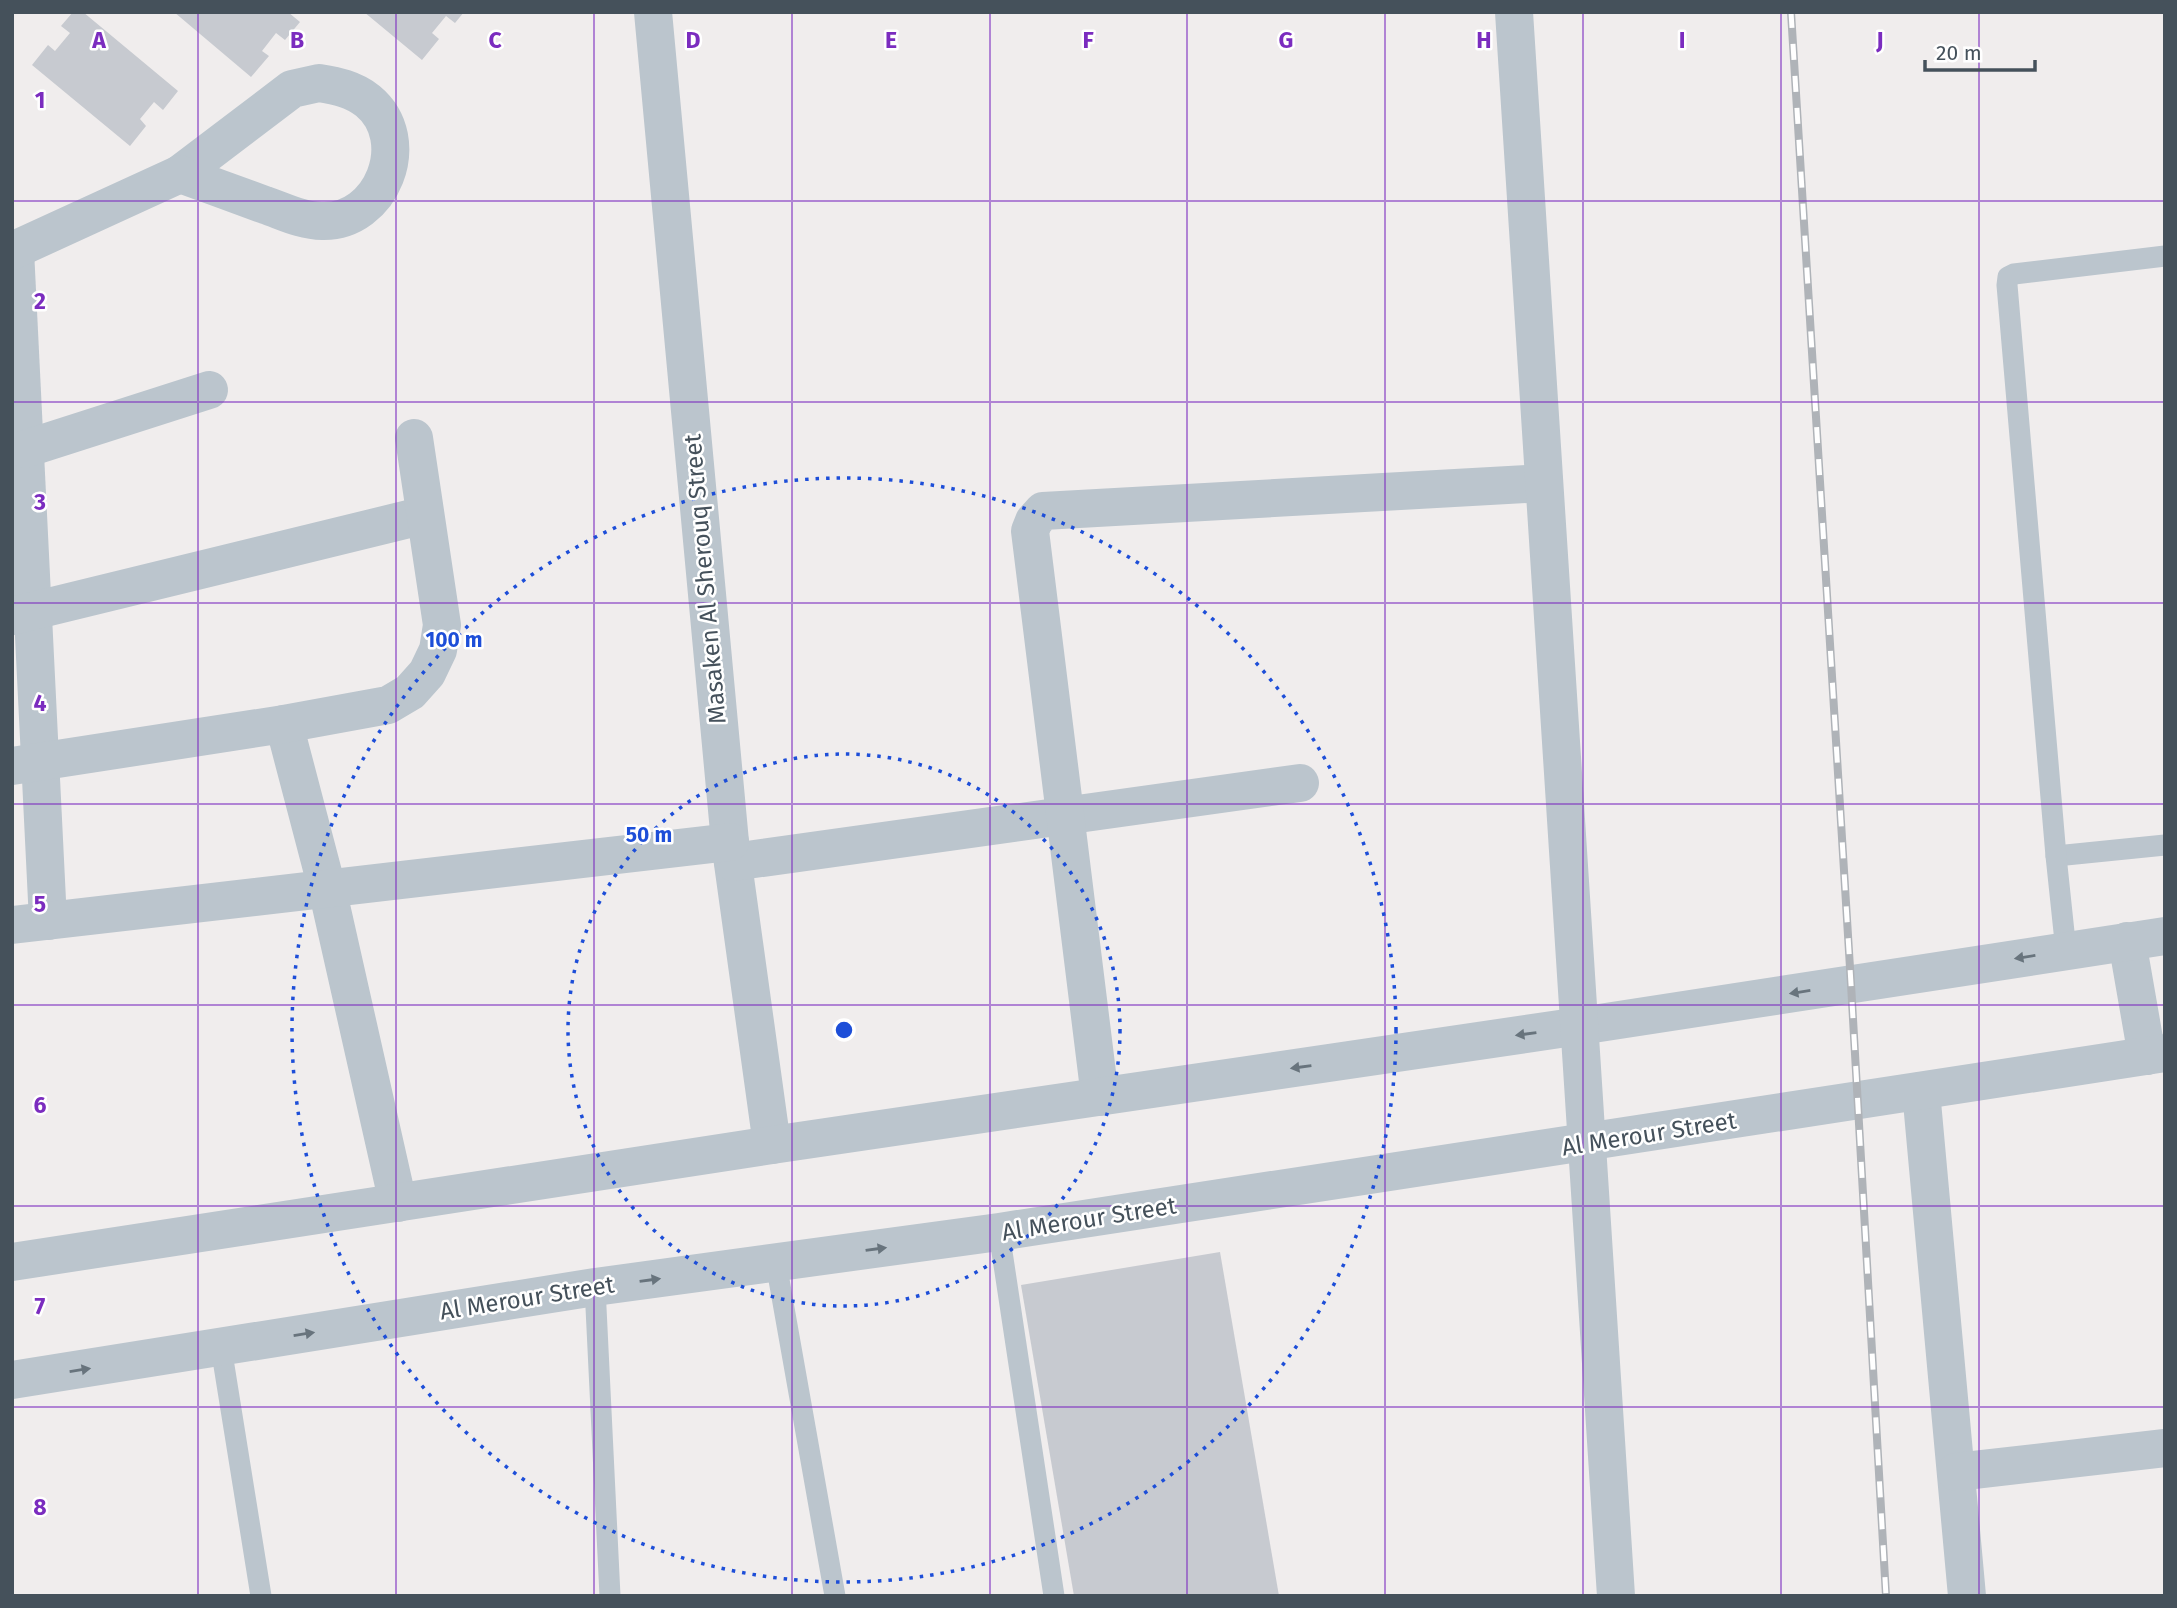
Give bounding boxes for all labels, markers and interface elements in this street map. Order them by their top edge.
text: A [91,26,106,54]
text: B [290,26,304,54]
text: C [488,26,502,54]
text: D [686,26,701,54]
text: E [885,26,897,54]
text: F [1082,26,1094,54]
text: G [1279,26,1293,54]
text: H [1476,26,1492,54]
text: I [1679,26,1685,54]
text: J [1875,26,1884,54]
scale bar [1925,28,2035,72]
text: 20 m [1936,40,1982,66]
text: 1 [35,86,45,114]
text: 2 [34,287,46,315]
street label: Masaken Al Sherouq Street [678,433,732,725]
text: 3 [33,488,46,516]
text: 100 m [425,627,483,653]
text: 4 [34,689,47,717]
text: 50 m [626,822,672,848]
text: 5 [34,890,46,918]
one-way arrow [2014,952,2036,963]
one-way arrow [1789,987,1811,998]
centre of rings [832,1018,856,1042]
one-way arrow [1515,1028,1537,1039]
one-way arrow [1290,1062,1312,1073]
text: 6 [34,1091,47,1119]
street label: Al Merour Street [1560,1106,1739,1162]
street label: Al Merour Street [1000,1191,1179,1247]
one-way arrow [865,1243,887,1254]
street label: Al Merour Street [438,1270,617,1326]
one-way arrow [639,1274,661,1285]
text: 7 [35,1292,46,1320]
one-way arrow [293,1328,315,1339]
one-way arrow [69,1364,91,1375]
text: 8 [33,1493,47,1521]

